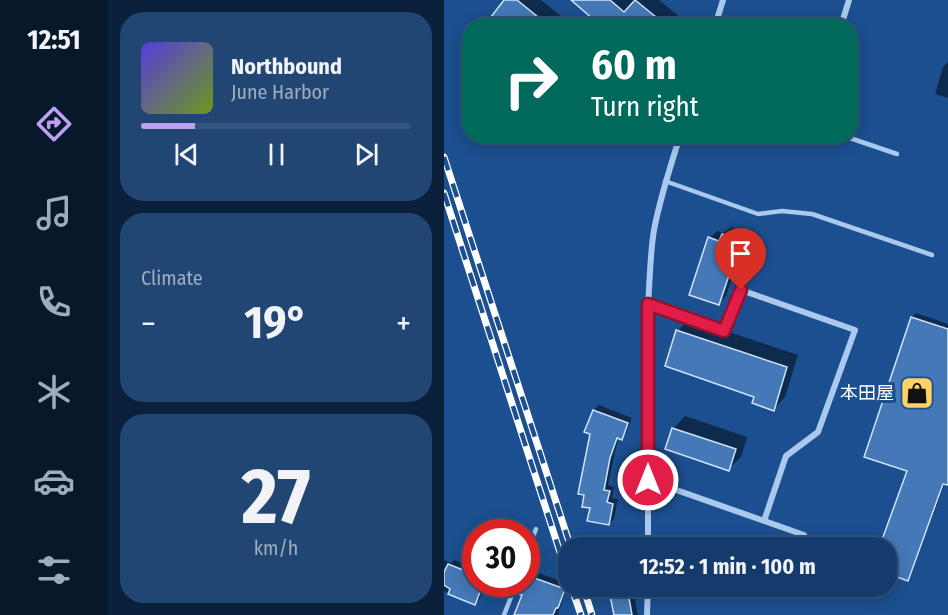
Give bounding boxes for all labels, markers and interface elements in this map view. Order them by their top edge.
text: 12:51 [27,24,81,56]
text: 60 m [591,40,677,90]
icon: right [492,42,570,120]
text: Northbound [231,53,342,80]
text: June Harbor [231,80,329,104]
text: Turn right [591,91,699,123]
icon: directions [33,103,75,145]
icon: previous [170,138,203,171]
icon: pause [260,138,293,171]
icon: next [350,138,383,171]
icon: music [33,192,75,234]
pin [715,228,766,290]
icon: arrive [724,237,757,270]
text: Climate [141,266,203,290]
icon: phone [33,281,75,323]
text: 19° [244,296,308,350]
text: − [141,304,156,344]
text: + [396,304,411,344]
icon: climate [33,371,75,413]
shop icon: 本田屋 [899,375,935,411]
place label: 本田屋 [840,382,894,404]
position arrow [616,448,680,512]
text: 27 [242,450,310,544]
icon: car [33,460,75,502]
speed limit sign: 30 [462,519,540,597]
text: km/h [254,536,298,560]
icon: filters [33,549,75,591]
text: 12:52 · 1 min · 100 m [639,553,816,580]

